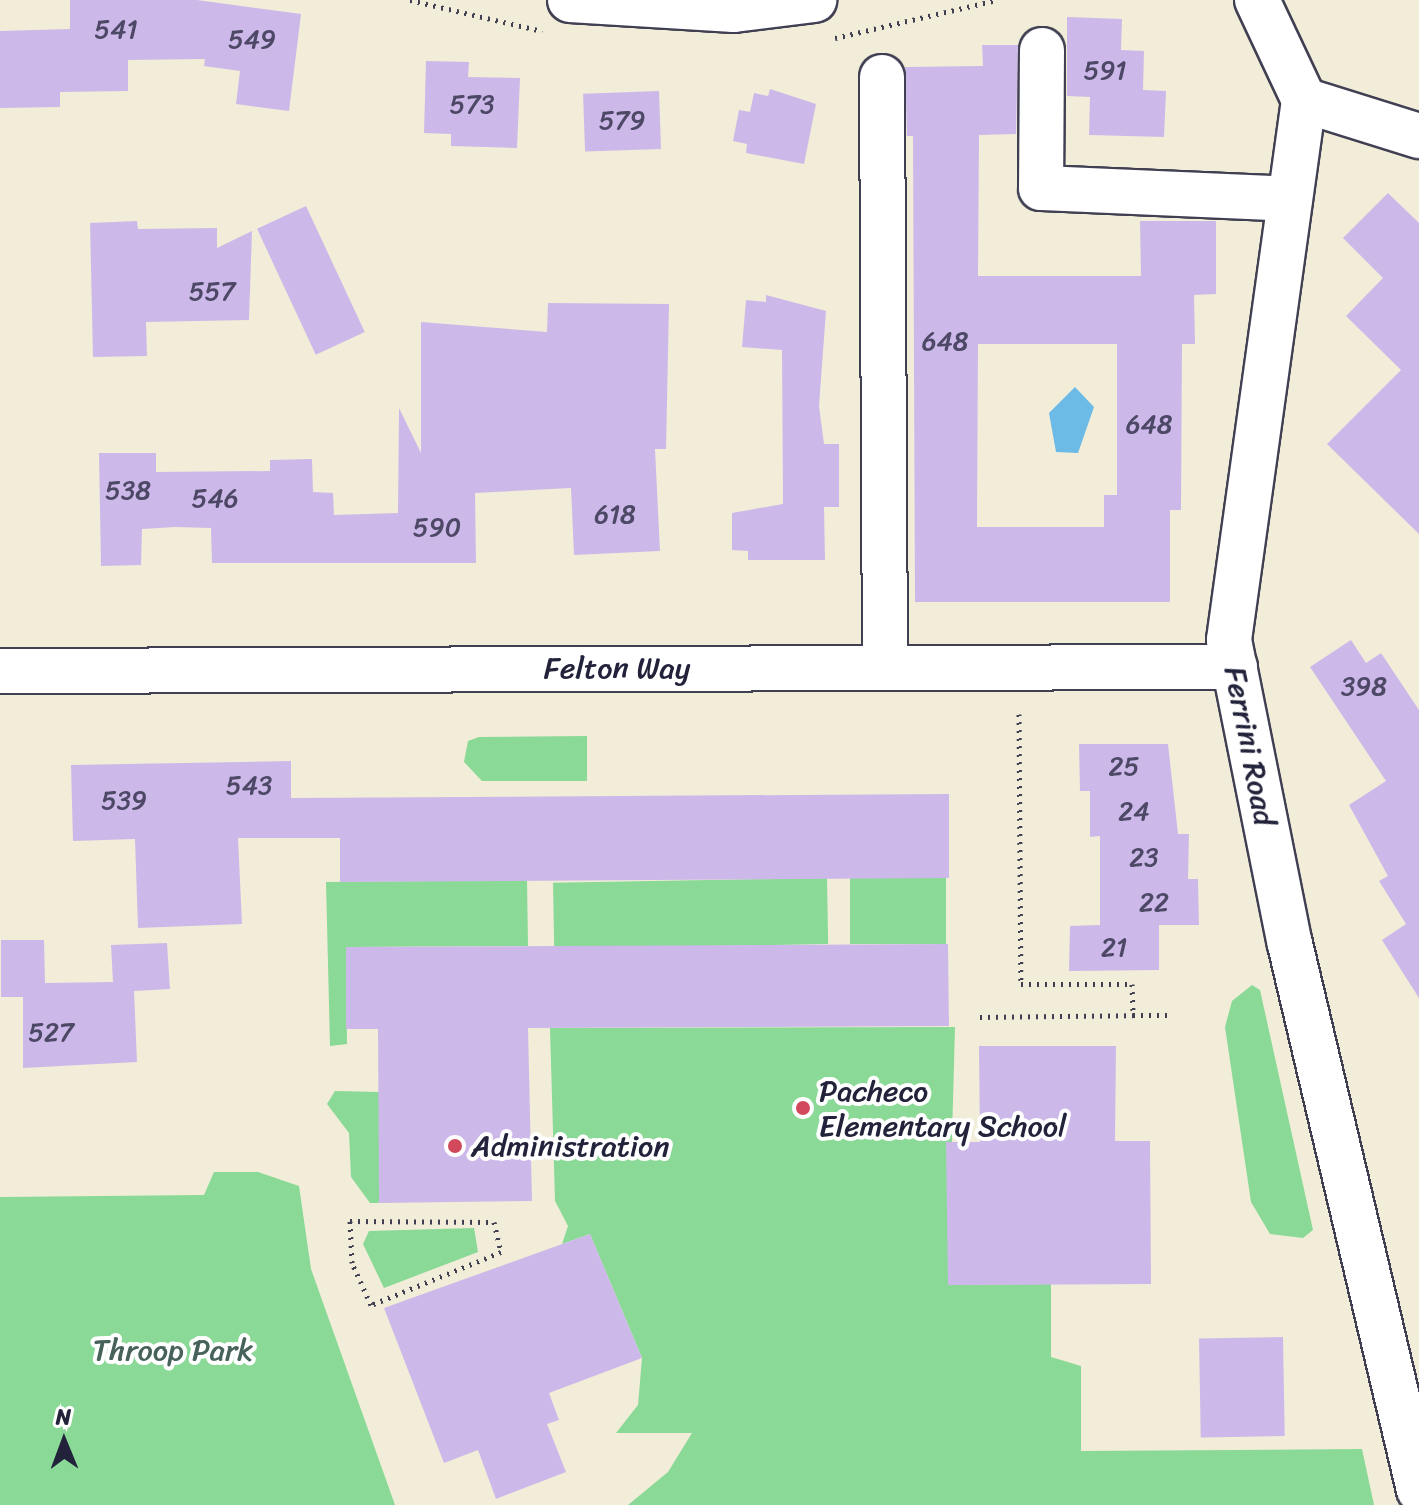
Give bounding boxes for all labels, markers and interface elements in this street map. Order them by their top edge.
house number: 541 [94,14,138,46]
house number: 549 [228,24,276,56]
house number: 591 [1083,55,1127,87]
house number: 573 [449,89,495,121]
house number: 579 [599,105,645,137]
house number: 557 [189,276,235,308]
house number: 648 [922,326,968,358]
house number: 648 [1126,409,1172,441]
house number: 538 [105,475,151,507]
house number: 546 [192,483,238,515]
house number: 618 [594,499,636,531]
house number: 590 [413,512,461,544]
street label: Felton Way [544,650,690,686]
street label: Ferrini Road [1217,663,1283,829]
house number: 398 [1341,671,1387,703]
house number: 25 [1109,751,1139,783]
house number: 543 [226,770,272,802]
house number: 539 [101,785,147,817]
house number: 24 [1118,796,1150,828]
house number: 23 [1129,842,1159,874]
house number: 22 [1139,887,1169,919]
house number: 21 [1101,932,1127,964]
house number: 527 [28,1017,74,1049]
place label: Pacheco Elementary School [819,1073,1067,1144]
marker: Pacheco Elementary School [794,1099,812,1117]
place label: Administration [471,1128,669,1164]
marker: Administration [446,1137,464,1155]
park label: Throop Park [93,1332,253,1368]
text: N [56,1397,72,1436]
north arrow [24,1401,104,1481]

